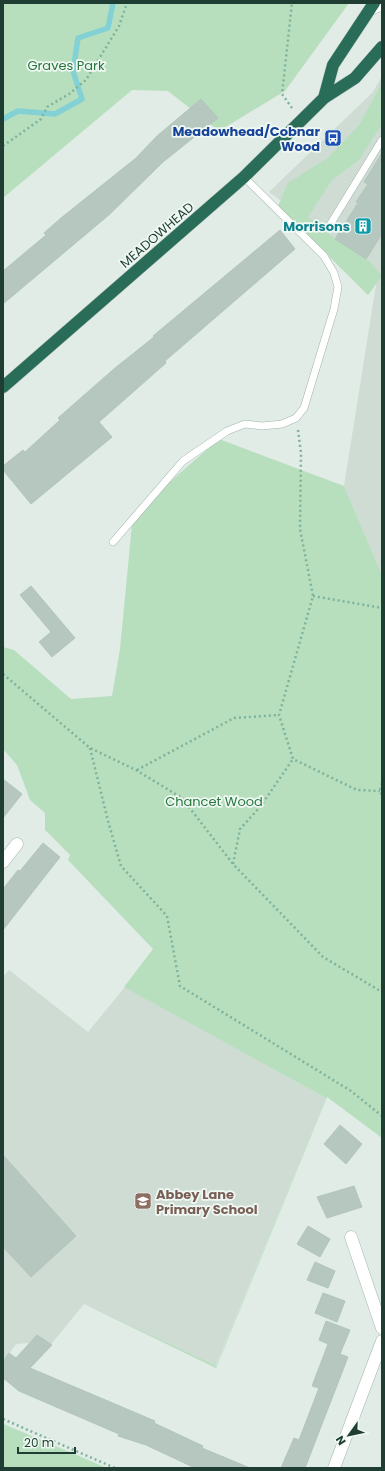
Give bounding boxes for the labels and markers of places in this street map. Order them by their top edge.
place label: Meadowhead/Cobnar Wood [172,122,320,156]
bus stop icon: Meadowhead/Cobnar Wood [323,128,343,148]
building icon: Morrisons [353,216,373,236]
place label: Morrisons [283,217,350,236]
place label: Abbey Lane Primary School [156,1185,258,1219]
school or university icon: Abbey Lane Primary School [133,1191,153,1211]

